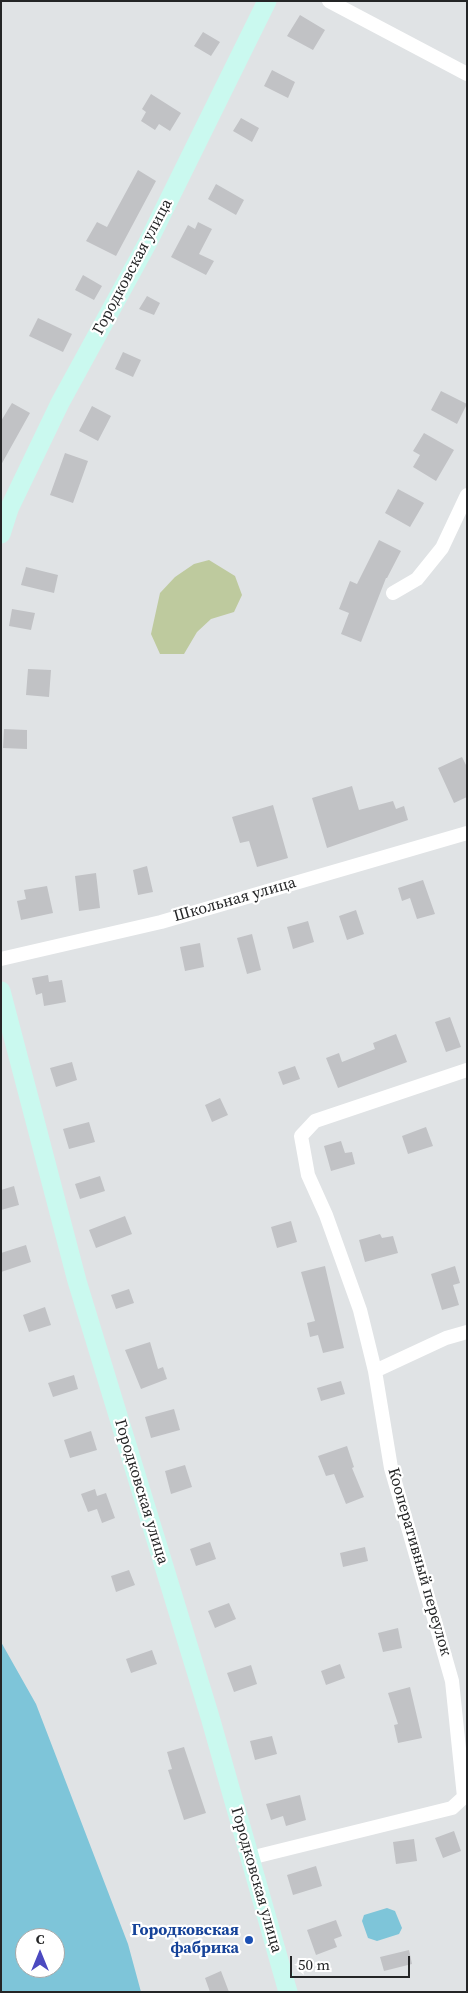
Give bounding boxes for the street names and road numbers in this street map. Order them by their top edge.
street label: Городковская улица [89,196,177,338]
street label: Школьная улица [172,873,298,927]
street label: Городковская улица [110,1417,172,1567]
street label: Кооперативный переулок [383,1466,455,1658]
street label: Городковская улица [226,1805,286,1955]

